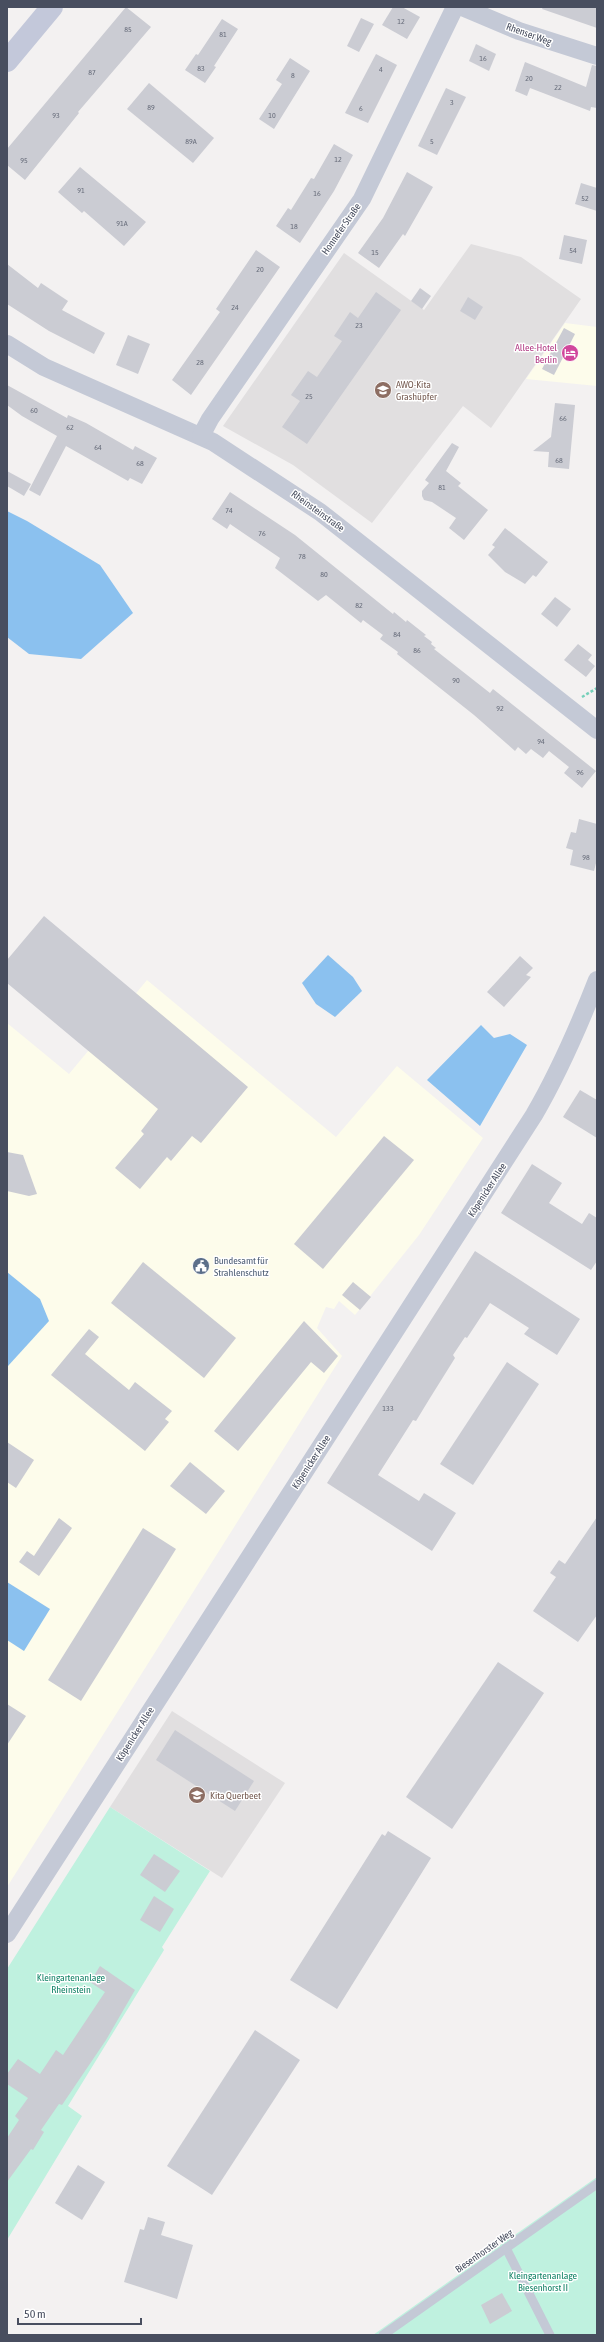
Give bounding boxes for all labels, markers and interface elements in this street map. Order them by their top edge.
house number: 12 [397,17,405,26]
street label: Rhenser Weg [505,21,554,48]
house number: 85 [124,25,132,34]
house number: 81 [219,30,227,39]
house number: 16 [479,54,487,63]
house number: 83 [197,64,205,73]
house number: 4 [379,65,383,74]
house number: 87 [88,68,96,77]
house number: 8 [291,71,295,80]
house number: 20 [525,74,533,83]
house number: 22 [554,83,562,92]
house number: 3 [450,98,454,107]
house number: 89 [147,103,155,112]
house number: 6 [359,104,363,113]
house number: 93 [52,111,60,120]
house number: 10 [268,111,276,120]
house number: 89A [185,137,197,146]
house number: 5 [430,137,434,146]
house number: 12 [334,155,342,164]
house number: 95 [20,156,28,165]
house number: 91 [77,186,85,195]
house number: 16 [313,189,321,198]
house number: 52 [581,194,589,203]
street label: Honnefer Straße [319,201,363,257]
house number: 91A [116,219,128,228]
house number: 18 [290,222,298,231]
house number: 54 [569,246,577,255]
house number: 15 [371,248,379,257]
house number: 20 [256,265,264,274]
house number: 24 [231,303,239,312]
house number: 23 [355,321,363,330]
place label: Allee-Hotel Berlin [515,342,557,365]
hotel icon: Allee-Hotel Berlin [560,343,580,363]
house number: 28 [196,358,204,367]
place label: AWO-Kita Grashüpfer [396,379,438,402]
school or university icon: AWO-Kita Grashüpfer [373,380,393,400]
house number: 25 [305,392,313,401]
house number: 60 [30,406,38,415]
house number: 66 [559,414,567,423]
house number: 62 [66,423,74,432]
house number: 64 [94,443,102,452]
house number: 68 [555,456,563,465]
house number: 68 [136,459,144,468]
house number: 81 [438,483,446,492]
street label: Rheinsteinstraße [289,488,347,534]
house number: 74 [225,506,233,515]
house number: 76 [258,529,266,538]
house number: 78 [298,552,306,561]
house number: 80 [320,570,328,579]
house number: 82 [355,601,363,610]
house number: 84 [393,630,401,639]
house number: 86 [413,646,421,655]
house number: 90 [452,676,460,685]
house number: 92 [496,704,504,713]
house number: 94 [537,737,545,746]
house number: 96 [576,768,584,777]
house number: 98 [582,853,590,862]
street label: Köpenicker Allee [466,1161,509,1219]
place label: Bundesamt für Strahlenschutz [214,1255,269,1278]
public building icon: Bundesamt für Strahlenschutz [191,1256,211,1276]
house number: 133 [382,1404,394,1413]
street label: Köpenicker Allee [290,1433,333,1491]
street label: Köpenicker Allee [114,1705,156,1763]
school or university icon: Kita Querbeet [187,1785,207,1805]
place label: Kita Querbeet [210,1790,261,1801]
park label: Kleingartenanlage Rheinstein [37,1972,106,1995]
street label: Biesenhorster Weg [453,2227,516,2275]
park label: Kleingartenanlage Biesenhorst II [509,2270,578,2293]
scale bar [18,2300,141,2326]
text: 50 m [24,2307,46,2321]

